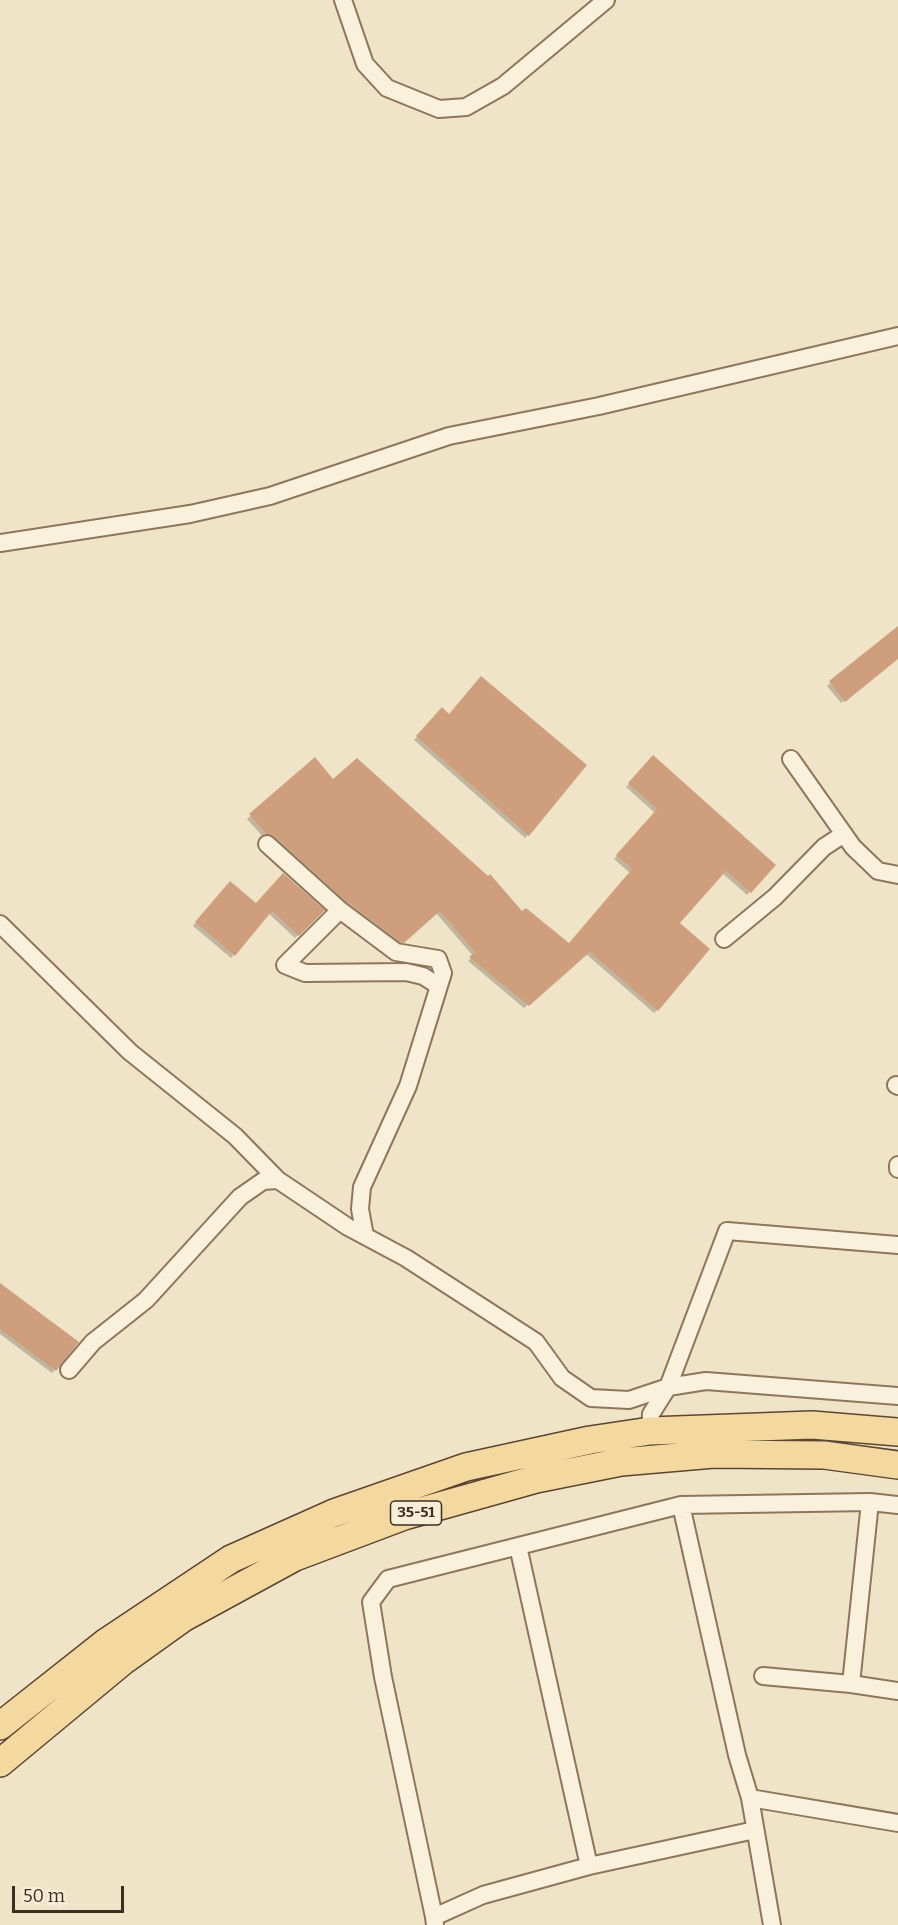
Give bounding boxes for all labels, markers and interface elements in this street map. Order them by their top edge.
road number: 35-51 [390,1501,442,1525]
scale bar [15,1874,128,1912]
text: 50 m [23,1885,65,1907]

